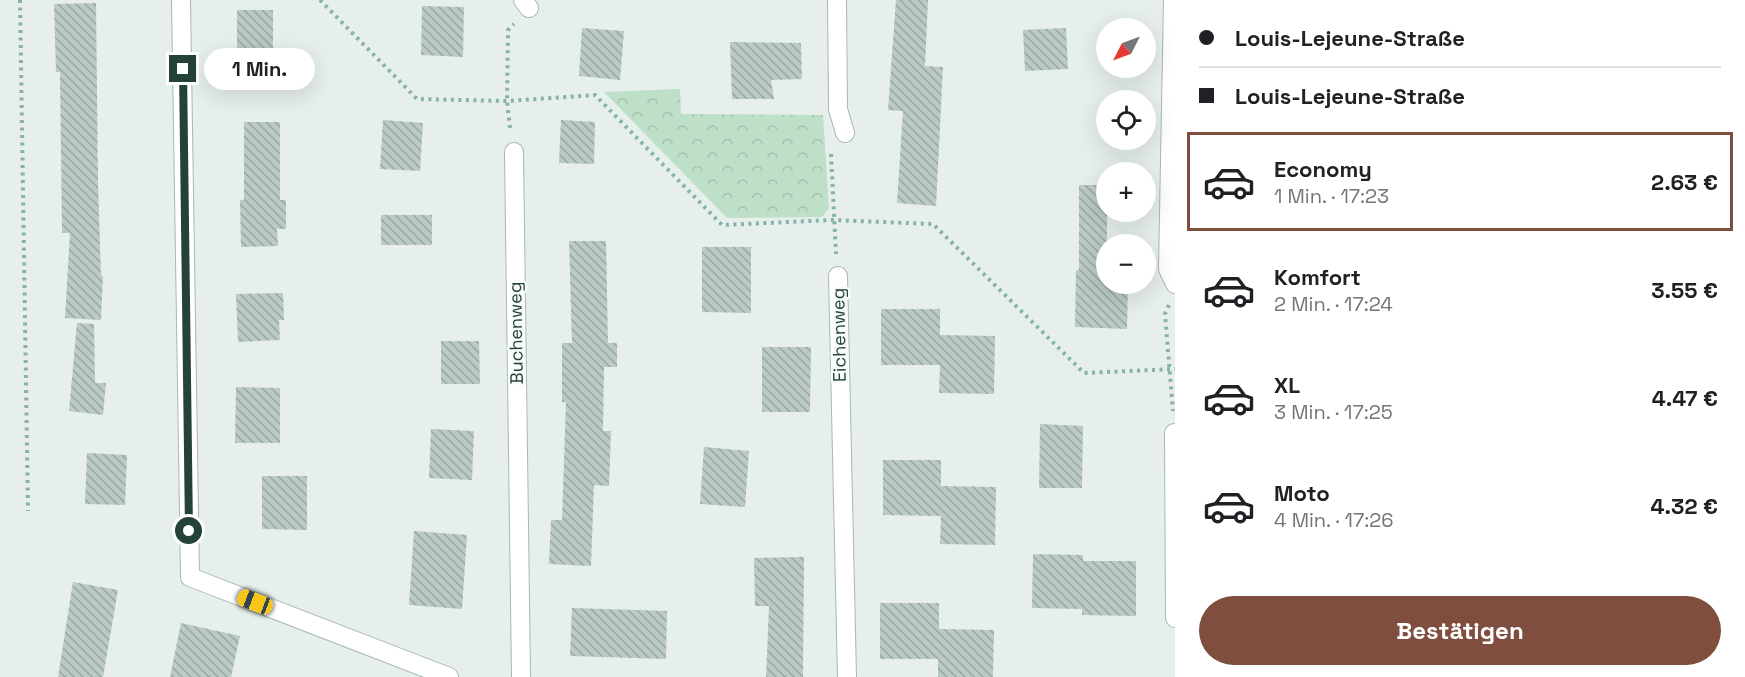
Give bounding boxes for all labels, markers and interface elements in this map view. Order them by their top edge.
north arrow [1096,18,1156,78]
map controls [1096,18,1156,294]
text: Louis-Lejeune-Straße [1235,24,1465,52]
callout: 1 Min. [204,48,315,90]
route end [169,55,196,82]
text: 1 Min. [232,56,287,82]
text: Louis-Lejeune-Straße [1235,82,1465,110]
button: locate [1096,90,1156,150]
icon: car [1202,155,1256,209]
text: Economy [1274,155,1372,183]
button: + [1096,162,1156,222]
text: 2.63 € [1651,168,1718,196]
text: 1 Min. · 17:23 [1274,183,1389,209]
button: − [1096,234,1156,294]
icon: car [1202,263,1256,317]
text: Komfort [1274,263,1361,291]
text: 3.55 € [1651,276,1718,304]
street label: Buchenweg [503,281,528,385]
street label: Eichenweg [826,288,851,382]
text: 2 Min. · 17:24 [1274,291,1393,317]
icon: car [1202,371,1256,425]
text: XL [1274,371,1300,399]
text: 4.47 € [1652,384,1718,412]
text: 3 Min. · 17:25 [1274,399,1393,425]
icon: car [1202,479,1256,533]
text: Moto [1274,479,1330,507]
text: 4.32 € [1651,492,1718,520]
text: 4 Min. · 17:26 [1274,507,1394,533]
route start [175,517,202,544]
car [235,587,275,617]
button: Bestätigen [1199,596,1721,665]

